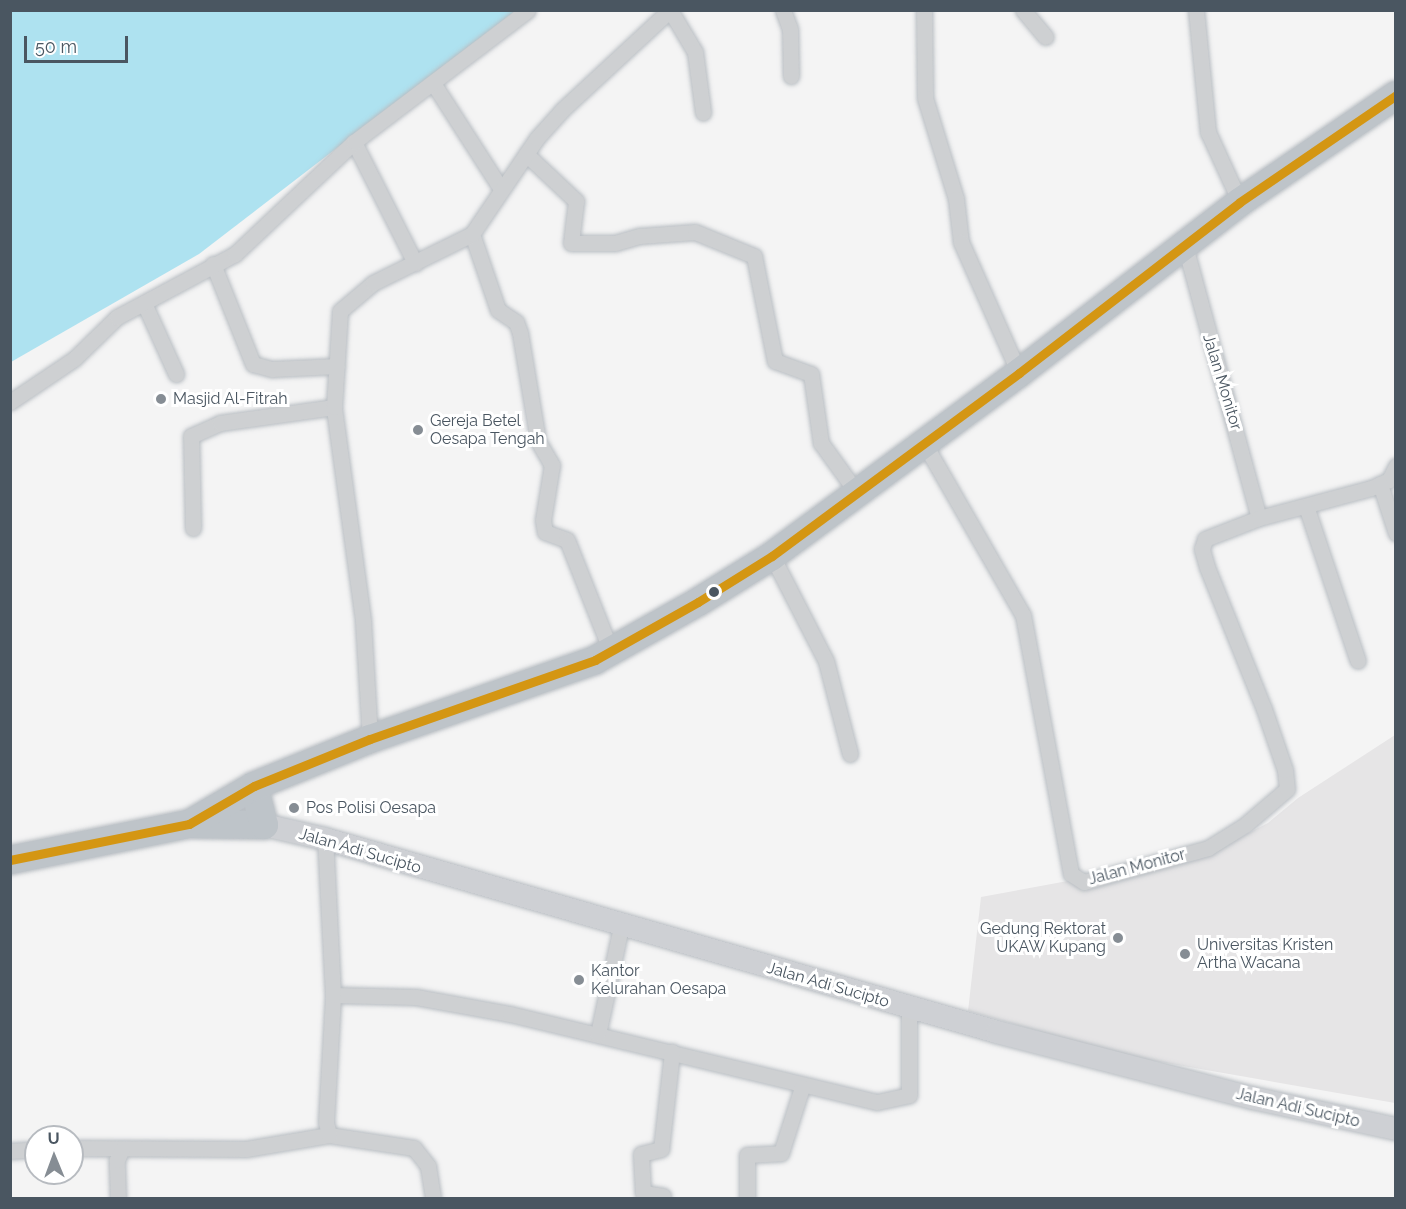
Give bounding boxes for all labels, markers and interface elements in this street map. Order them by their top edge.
scale bar [27,24,130,62]
text: 50 m [35,36,77,57]
street label: Jalan Monitor [1198,332,1246,432]
place label: Masjid Al-Fitrah [173,389,288,409]
marker: Masjid Al-Fitrah [154,392,168,406]
place label: Gereja Betel Oesapa Tengah [430,411,545,449]
marker: Gereja Betel Oesapa Tengah [411,423,425,437]
unlabelled marker [708,586,720,598]
place label: Pos Polisi Oesapa [306,798,436,818]
marker: Pos Polisi Oesapa [287,801,301,815]
street label: Jalan Adi Sucipto [296,824,424,878]
street label: Jalan Monitor [1087,845,1187,889]
place label: Gedung Rektorat UKAW Kupang [980,919,1106,957]
marker: Gedung Rektorat UKAW Kupang [1111,931,1125,945]
place label: Universitas Kristen Artha Wacana [1197,935,1333,973]
marker: Universitas Kristen Artha Wacana [1178,947,1192,961]
street label: Jalan Adi Sucipto [764,958,892,1012]
place label: Kantor Kelurahan Oesapa [591,961,726,999]
marker: Kantor Kelurahan Oesapa [572,973,586,987]
street label: Jalan Adi Sucipto [1234,1084,1362,1132]
north arrow [24,1125,84,1185]
text: U [48,1129,60,1148]

